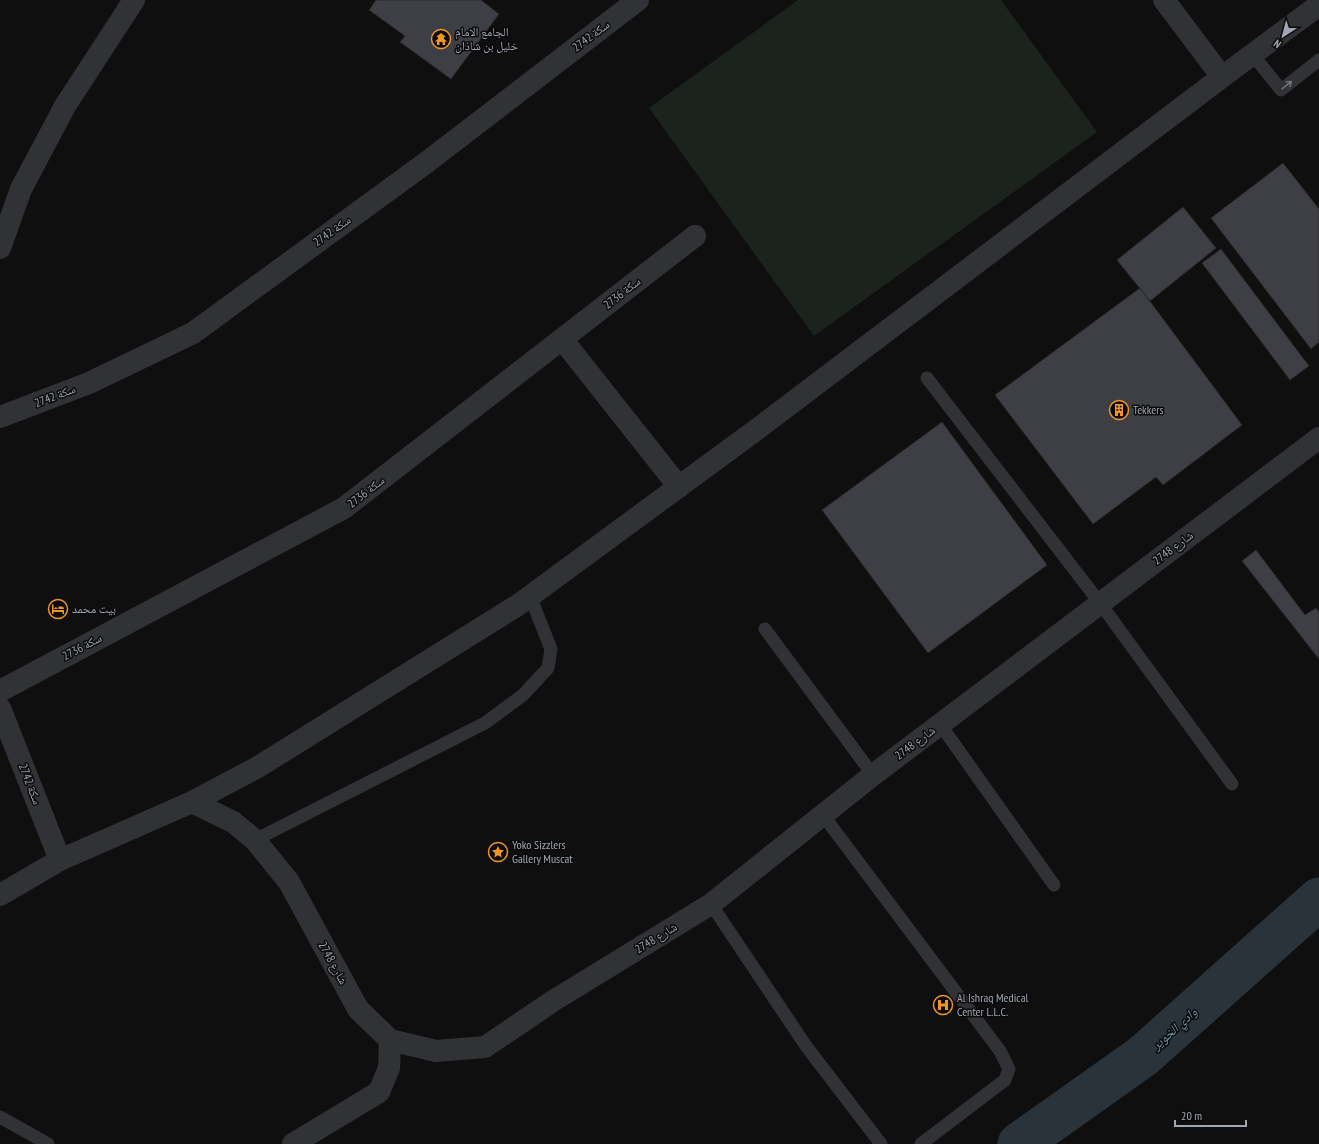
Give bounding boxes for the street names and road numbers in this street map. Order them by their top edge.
street label: سكة 2742 [569,17,612,55]
street label: سكة 2742 [310,212,354,249]
street label: سكة 2736 [600,273,643,312]
street label: سكة 2742 [32,381,78,410]
street label: سكة 2736 [344,472,387,511]
street label: شارع 2748 [1149,527,1197,569]
street label: سكة 2736 [59,630,104,663]
street label: شارع 2748 [891,722,939,764]
street label: سكة 2742 [16,761,45,807]
street label: شارع 2748 [632,919,680,957]
street label: شارع 2748 [315,939,351,988]

